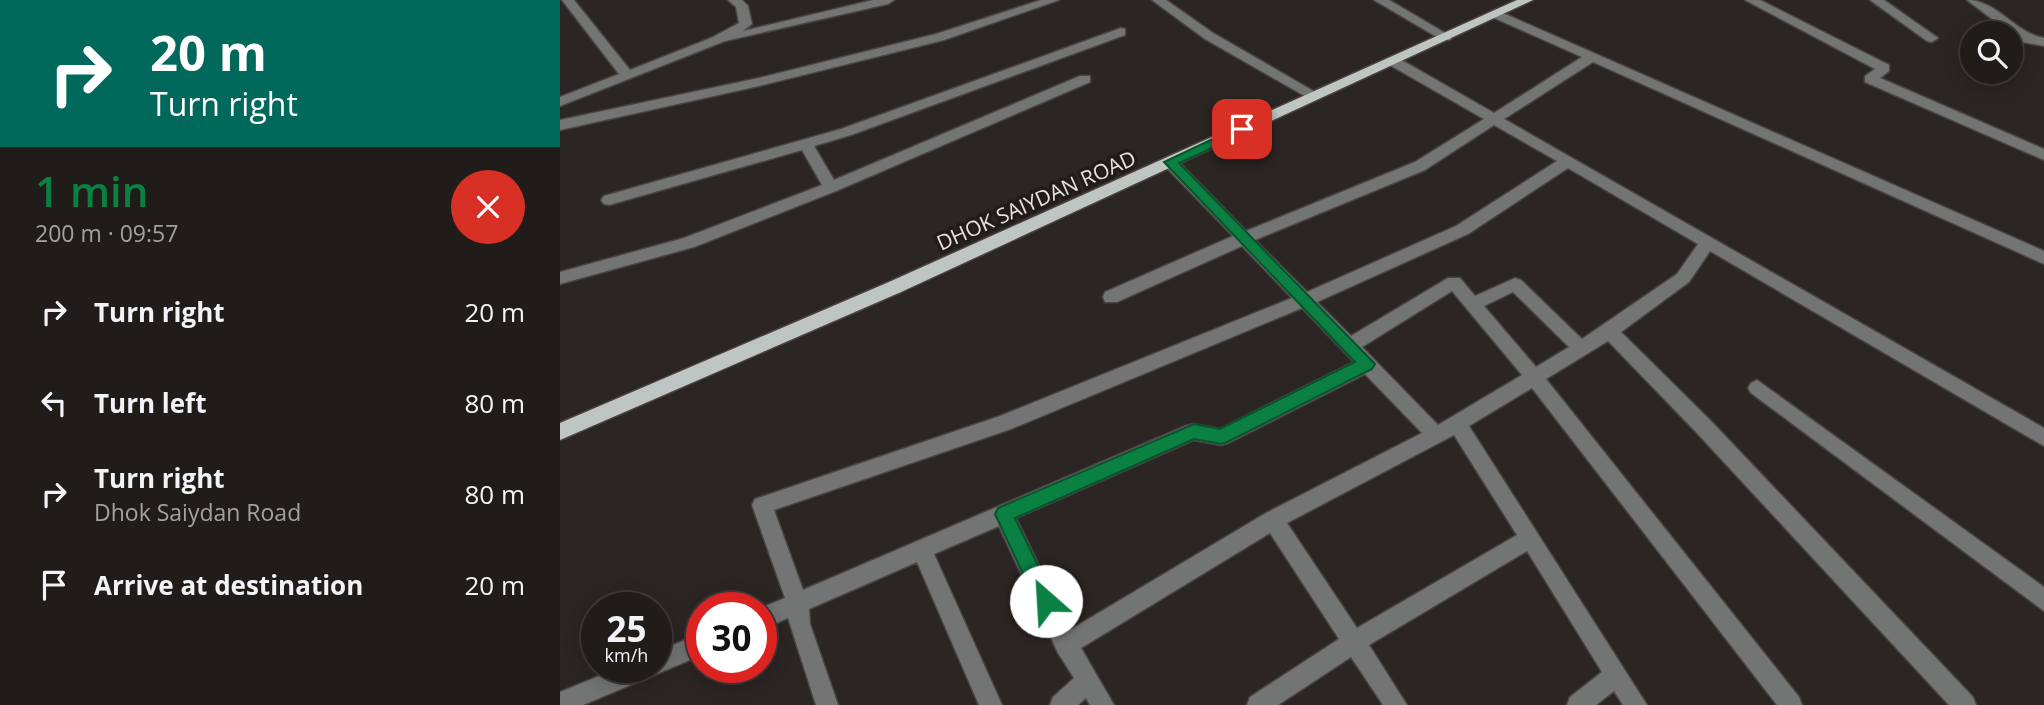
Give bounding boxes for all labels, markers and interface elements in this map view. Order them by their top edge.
text: 20 m [150,19,267,85]
map controls [1960,21,2023,84]
button: search [1960,21,2023,84]
icon: right [35,28,126,119]
text: Turn right [150,82,298,125]
pin [1212,99,1272,159]
icon: arrive [1223,110,1261,148]
street label: DHOK SAIYDAN ROAD [932,143,1140,257]
text: 1 min [35,162,148,219]
button: close [451,170,525,244]
text: 200 m · 09:57 [35,217,178,249]
icon: right [35,293,73,331]
text: Turn right [94,294,225,330]
text: 20 m [464,294,525,330]
icon: left [35,384,73,422]
text: Turn left [94,385,206,421]
text: 80 m [464,385,525,421]
text: Turn right [94,460,225,496]
icon: right [35,475,73,513]
text: 80 m [464,476,525,512]
text: Dhok Saiydan Road [94,496,301,528]
position arrow [1009,564,1083,638]
icon: arrive [35,566,73,604]
text: Arrive at destination [94,567,363,603]
text: 20 m [464,567,525,603]
speed limit sign: 30 [686,592,777,683]
text: 25 [606,605,647,652]
text: km/h [605,643,648,667]

